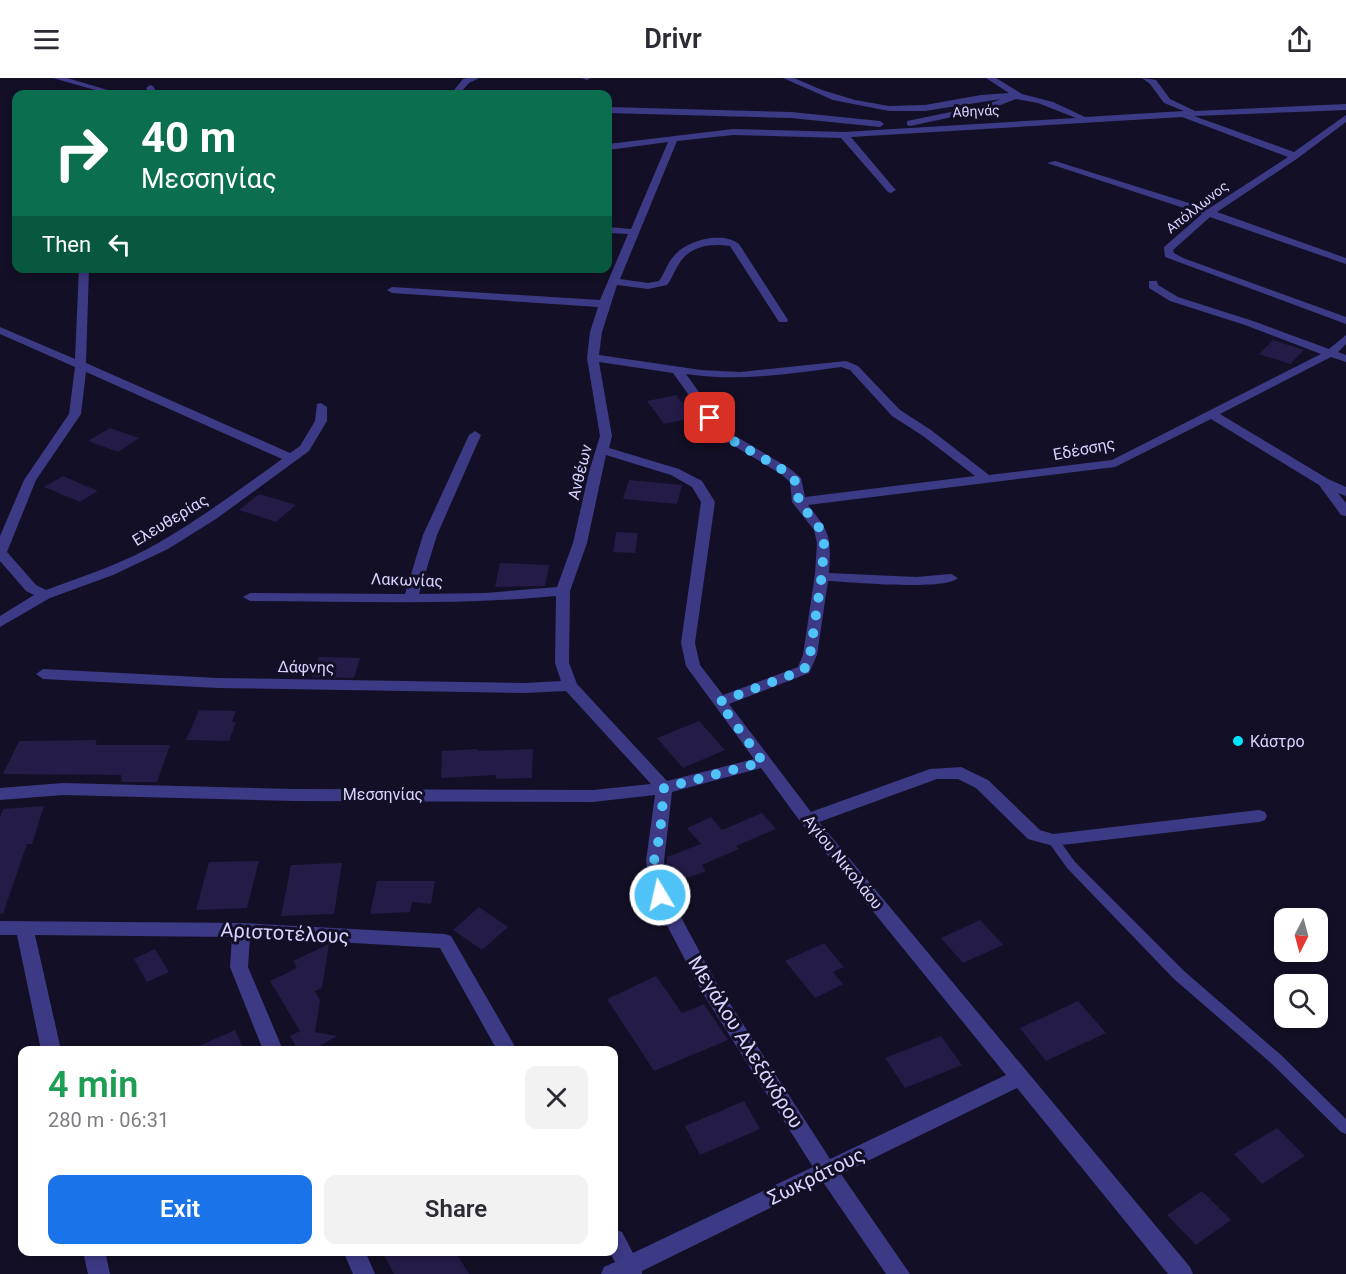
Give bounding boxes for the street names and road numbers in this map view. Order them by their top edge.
street label: Αθηνάς [952,102,1000,120]
street label: Απόλλωνος [1163,178,1231,236]
street label: Εδέσσης [1051,434,1117,464]
street label: Ανθέων [564,442,596,502]
street label: Ελευθερίας [129,490,211,550]
street label: Λακωνίας [371,569,443,591]
street label: Δάφνης [277,657,335,677]
street label: Μεσσηνίας [343,785,423,804]
street label: Αγίου Νικολάου [799,811,887,913]
street label: Αριστοτέλους [220,918,350,948]
street label: Μεγάλου Αλεξάνδρου [683,952,809,1132]
street label: Σωκράτους [764,1142,868,1210]

